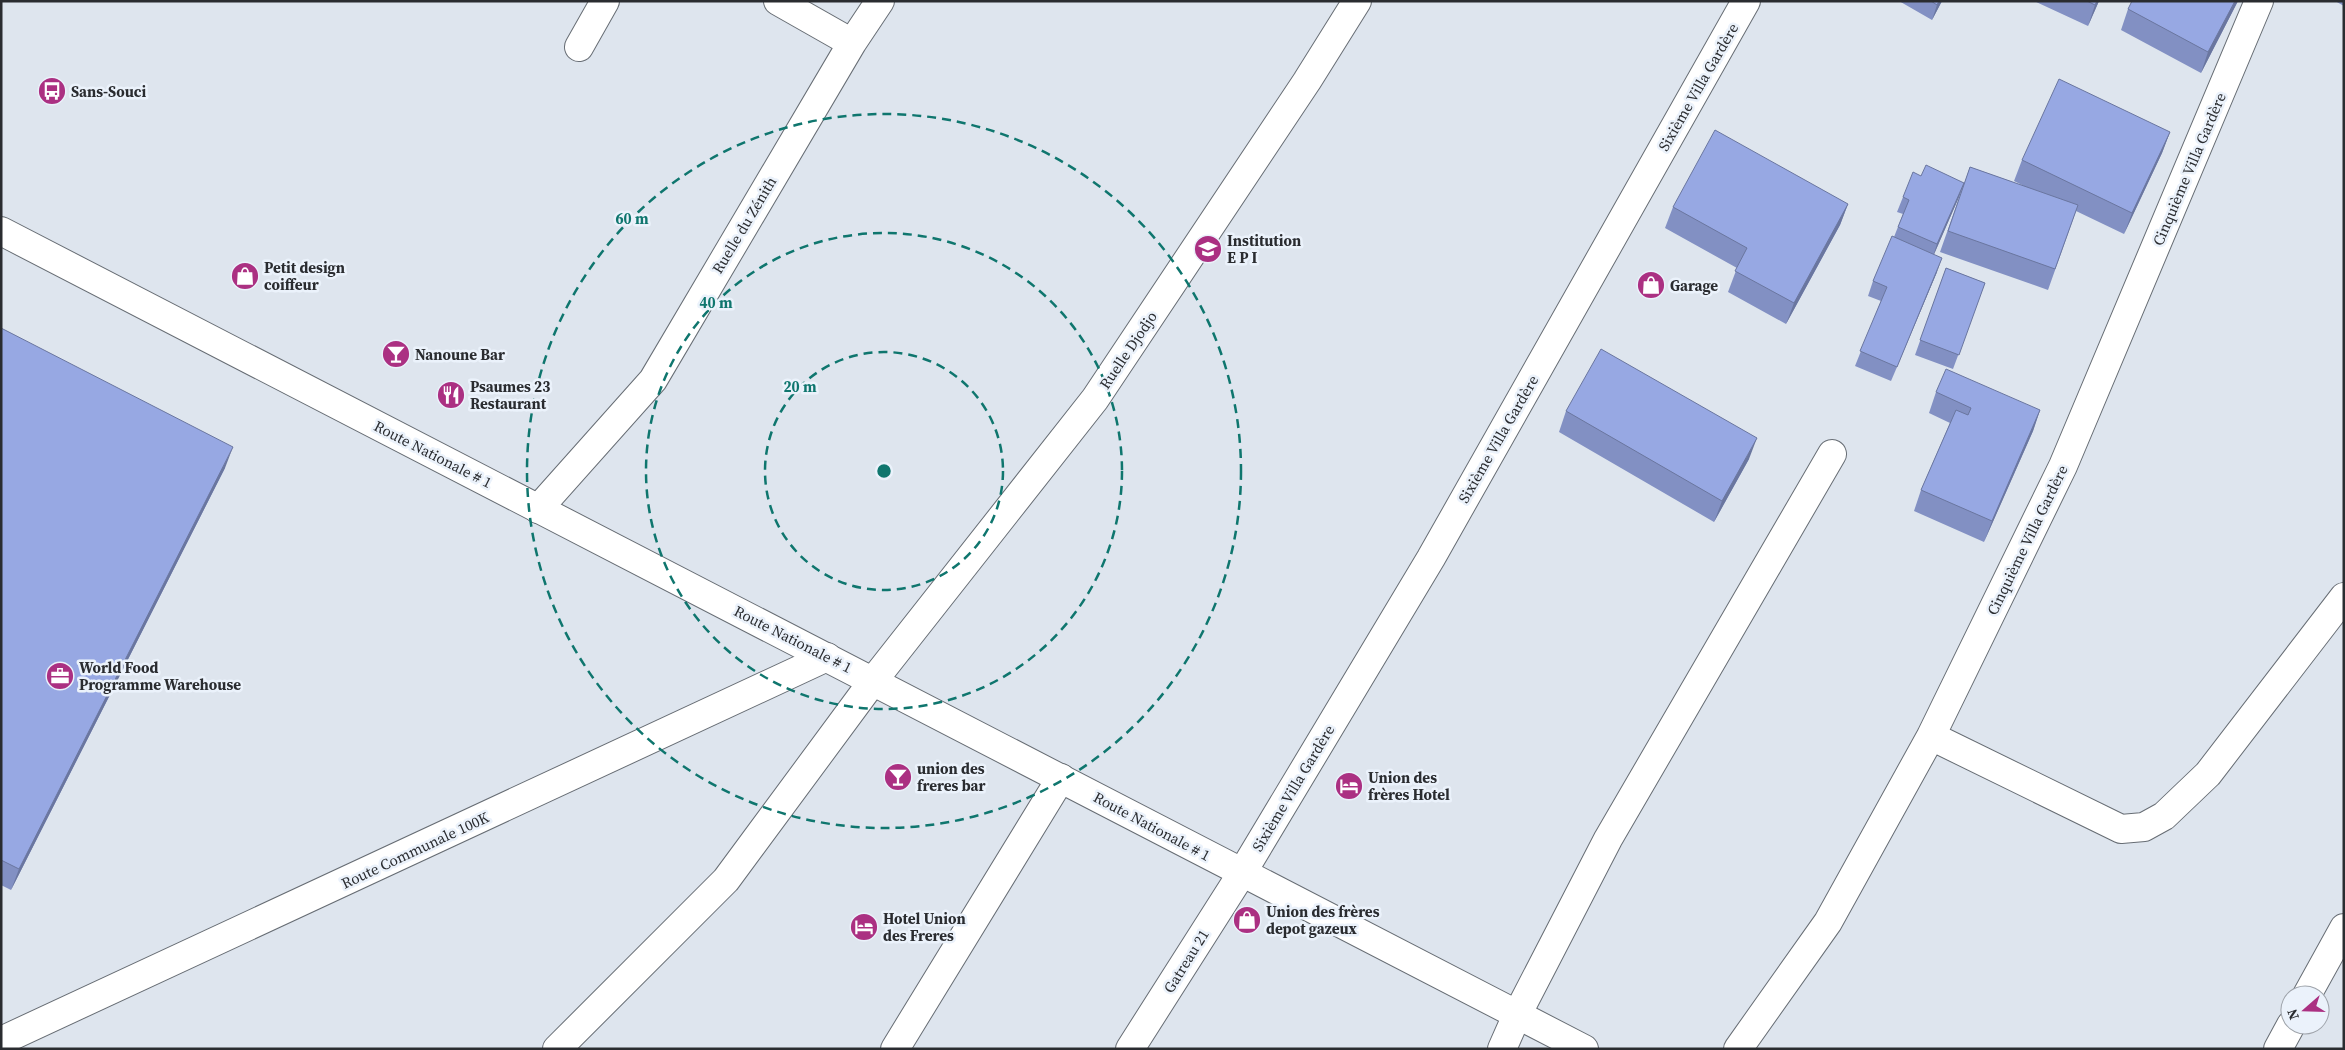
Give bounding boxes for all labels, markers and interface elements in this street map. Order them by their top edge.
street label: Sixième Villa Gardère [1653,19,1743,155]
bus stop icon: Sans-Souci [37,76,67,106]
place label: Sans-Souci [71,81,146,102]
street label: Cinquième Villa Gardère [2147,89,2231,249]
street label: Ruelle du Zénith [707,173,781,277]
text: 60 m [615,208,649,229]
place label: Institution E P I [1227,230,1301,268]
school or university icon: Institution E P I [1193,234,1223,264]
place label: Petit design coiffeur [264,257,345,295]
shop icon: Petit design coiffeur [230,261,260,291]
shop icon: Garage [1636,270,1666,300]
place label: Garage [1670,275,1718,296]
text: 40 m [699,292,733,313]
street label: Ruelle Djodjo [1094,307,1162,393]
bar icon: Nanoune Bar [381,339,411,369]
place label: Nanoune Bar [415,344,505,365]
street label: Sixième Villa Gardère [1453,371,1543,507]
place label: Psaumes 23 Restaurant [470,376,550,414]
text: 20 m [783,376,817,397]
restaurant icon: Psaumes 23 Restaurant [436,380,466,410]
street label: Route Nationale # 1 [370,415,496,493]
street label: Cinquième Villa Gardère [1982,461,2073,619]
centre of rings [875,462,893,480]
street label: Route Nationale # 1 [730,600,856,678]
place label: World Food Programme Warehouse [79,657,241,695]
office icon: World Food Programme Warehouse [45,661,75,691]
street label: Sixième Villa Gardère [1247,720,1339,855]
place label: union des freres bar [917,758,986,796]
bar icon: union des freres bar [883,762,913,792]
place label: Union des frères Hotel [1368,767,1450,805]
hotel icon: Union des frères Hotel [1334,771,1364,801]
street label: Route Nationale # 1 [1090,786,1214,866]
street label: Route Communale 100K [338,807,492,893]
place label: Union des frères depot gazeux [1266,901,1380,939]
shop icon: Union des frères depot gazeux [1232,905,1262,935]
place label: Hotel Union des Freres [883,908,966,946]
hotel icon: Hotel Union des Freres [849,912,879,942]
street label: Gatreau 21 [1158,925,1214,997]
north arrow [2280,985,2330,1035]
text: N [2282,1006,2304,1023]

